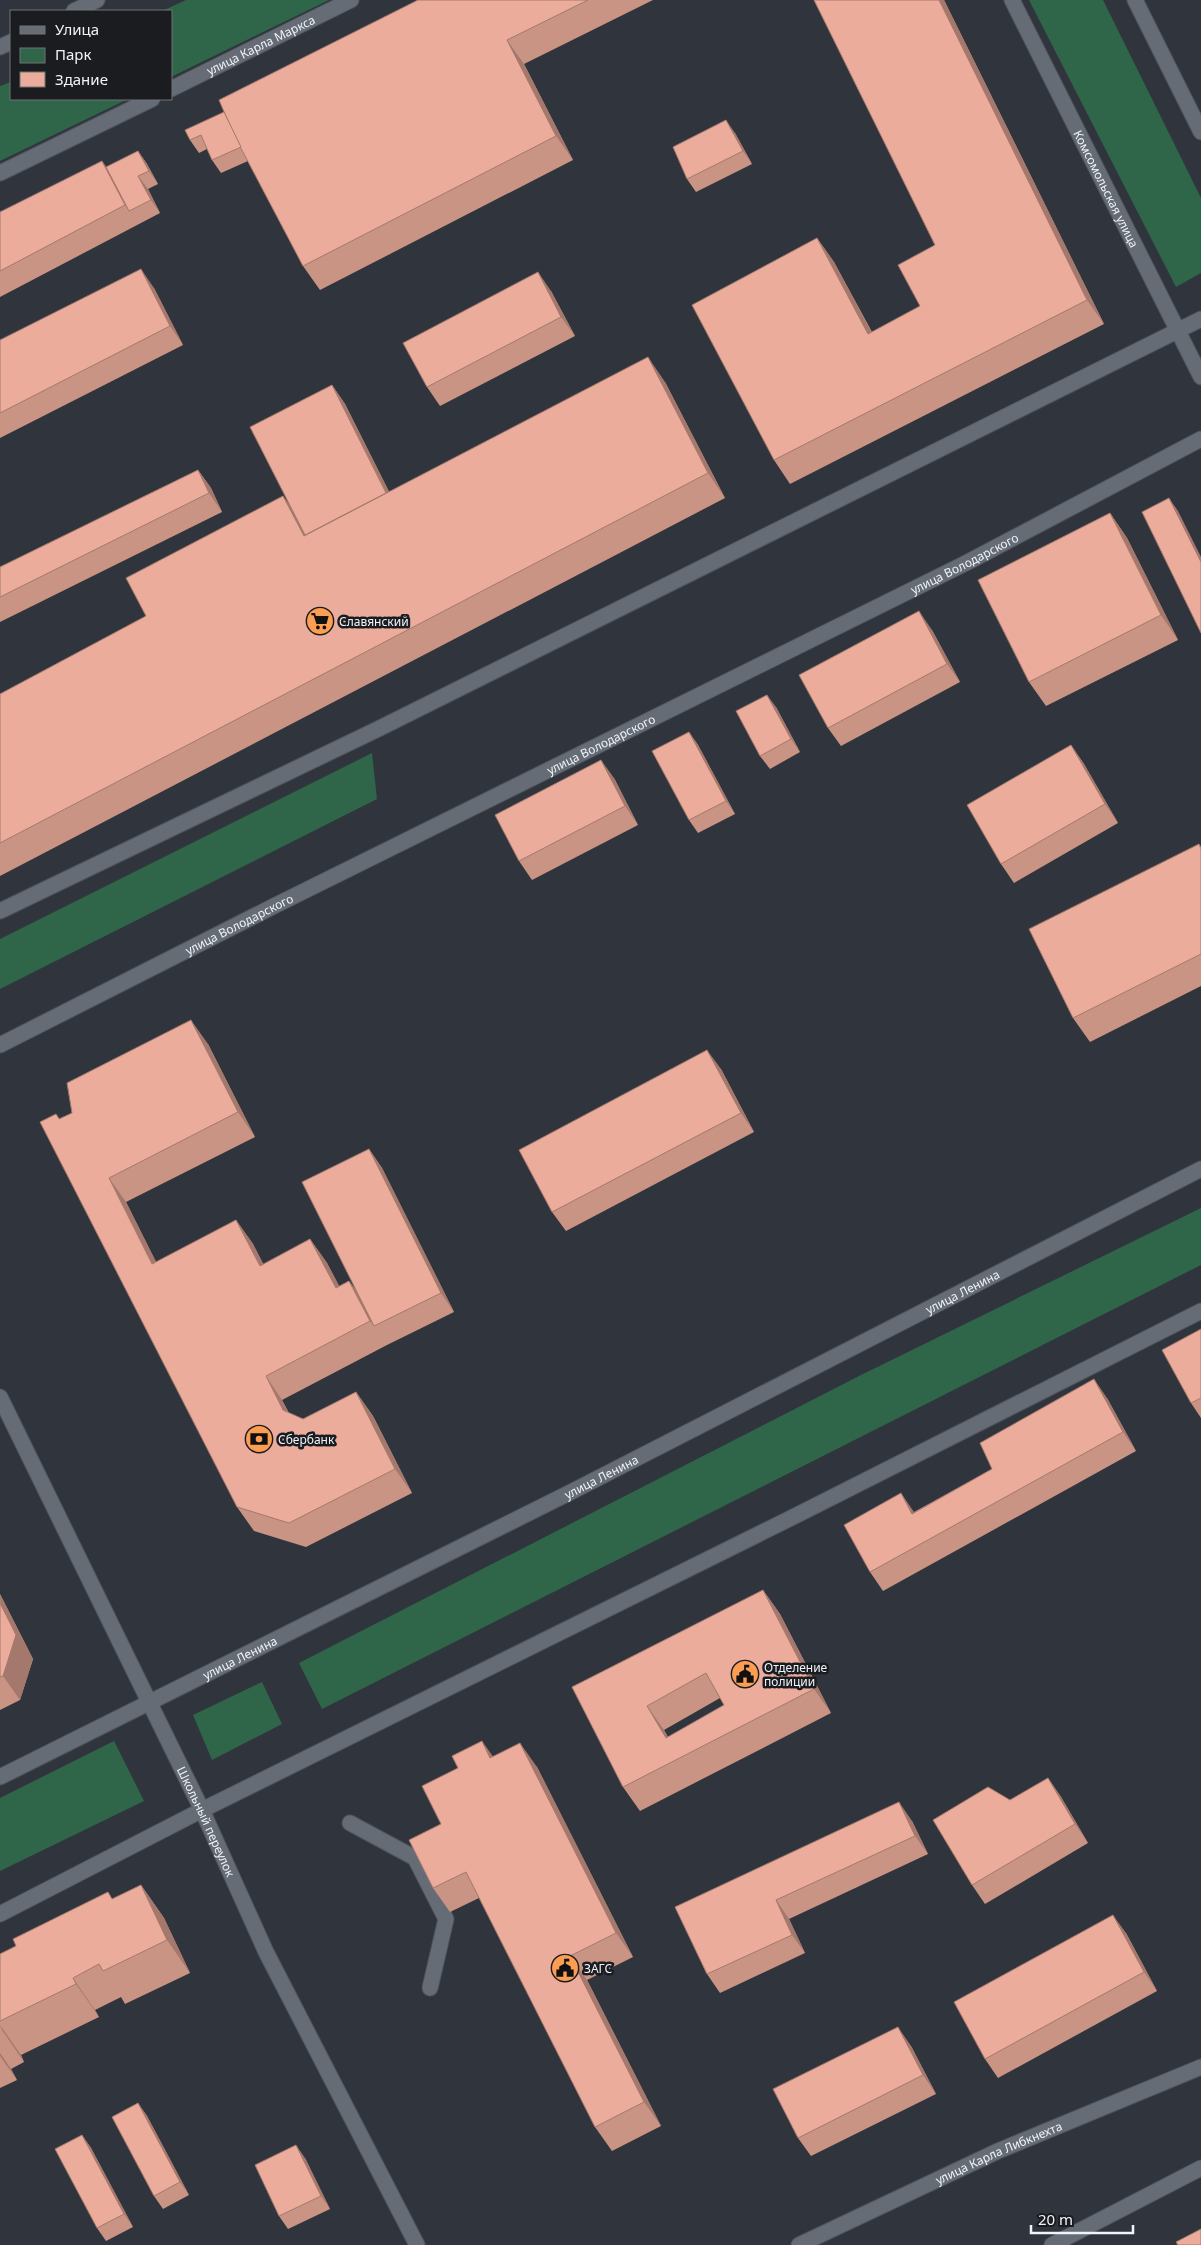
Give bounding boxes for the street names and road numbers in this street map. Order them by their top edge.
street label: улица Карла Маркса [204,11,318,79]
street label: Комсомольская улица [1070,127,1143,250]
street label: улица Володарского [908,528,1021,598]
street label: улица Володарского [544,710,658,778]
street label: улица Володарского [182,889,296,958]
street label: улица Ленина [922,1265,1002,1317]
street label: улица Ленина [561,1450,641,1503]
street label: улица Ленина [200,1632,280,1683]
street label: Школьный переулок [173,1763,240,1880]
street label: улица Карла Либкнехта [932,2117,1064,2188]

